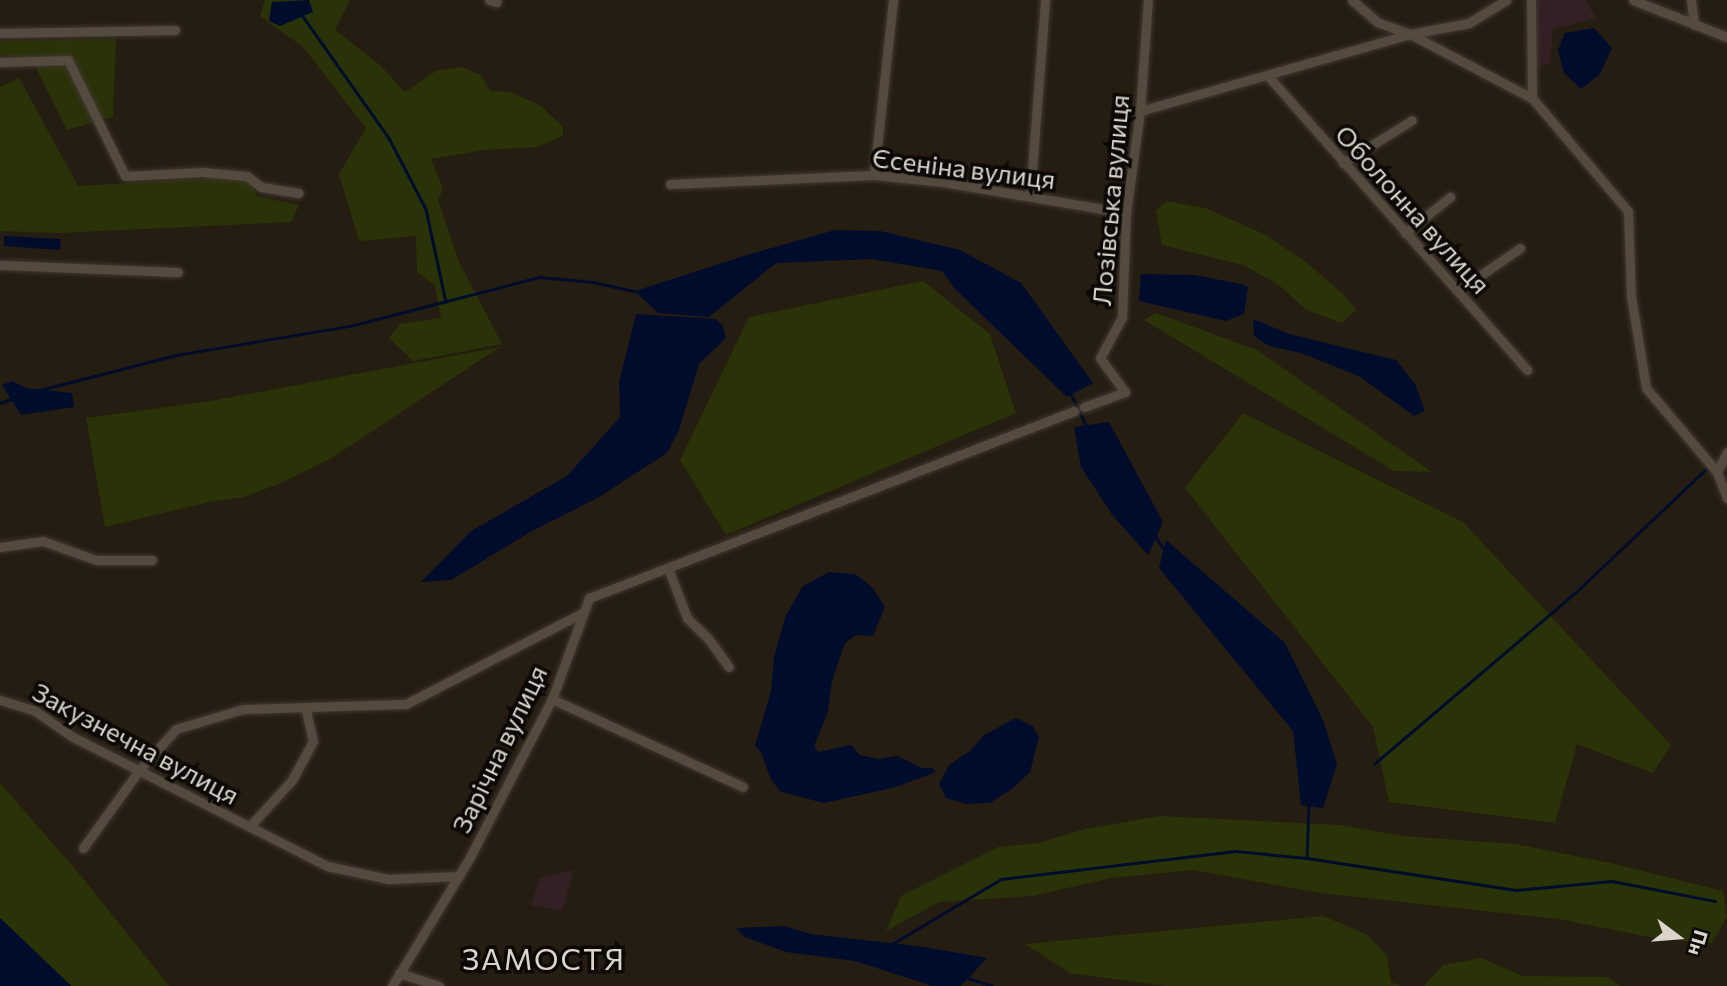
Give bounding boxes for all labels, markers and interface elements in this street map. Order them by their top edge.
street label: Лозівська вулиця [1085,93,1135,307]
street label: Оболонна вулиця [1329,118,1497,300]
street label: Єсеніна вулиця [871,141,1057,195]
street label: Зарічна вулиця [445,660,553,838]
street label: Закузнечна вулиця [28,675,244,811]
north arrow [1643,902,1713,972]
text: Пн [1684,928,1713,958]
district label: ЗАМОСТЯ [463,940,625,976]

